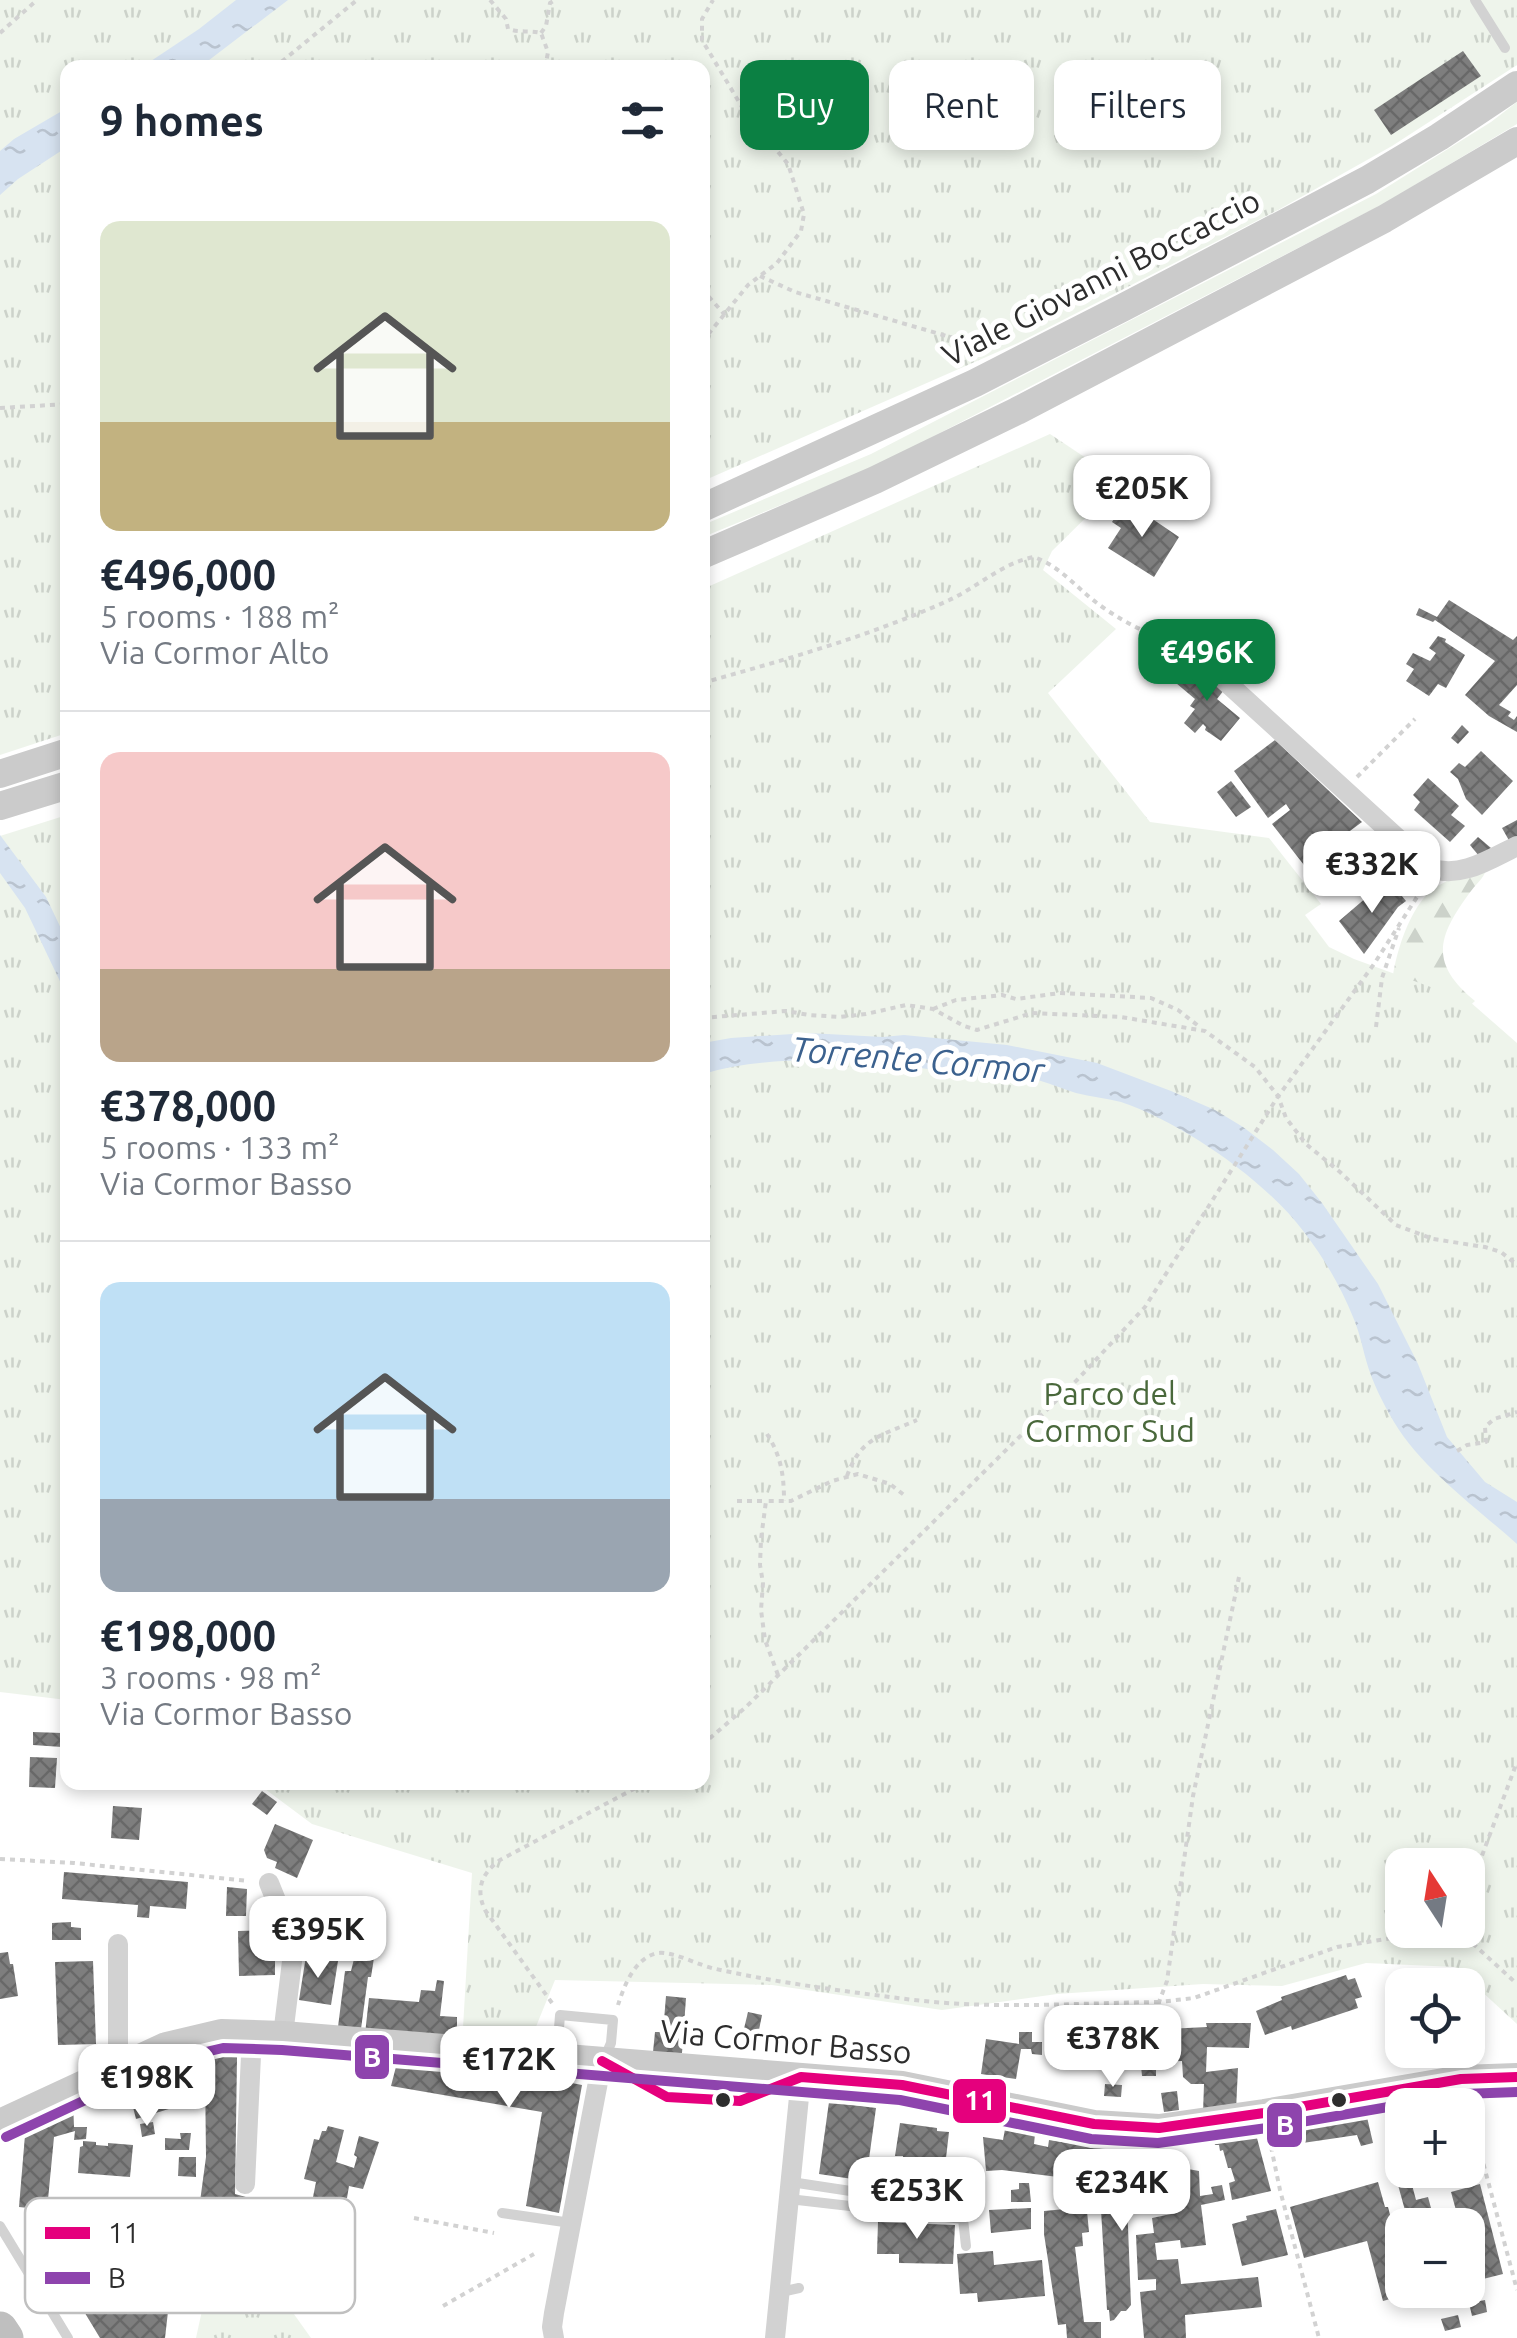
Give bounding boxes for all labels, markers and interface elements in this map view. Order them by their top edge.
chip: Buy [740,60,869,150]
chip: Rent [889,60,1034,150]
chip: Filters [1054,60,1221,150]
icon: filters [615,93,670,148]
text: 9 homes [100,97,264,144]
street label: Viale Giovanni Boccaccio [936,181,1265,373]
icon: home [295,286,475,466]
pin: €205K [1072,455,1212,540]
text: €205K [1095,469,1189,505]
text: €496,000 [100,551,276,598]
text: 5 rooms · 188 m² [100,598,340,634]
pin: €496K [1137,619,1277,704]
text: €496K [1160,633,1254,669]
text: Via Cormor Alto [100,634,330,670]
icon: home [295,817,475,997]
pin: €332K [1302,831,1442,916]
text: €332K [1325,845,1419,881]
water label: Torrente Cormor [790,1028,1048,1090]
text: €378,000 [100,1082,276,1129]
text: 5 rooms · 133 m² [100,1129,340,1165]
text: Via Cormor Basso [100,1165,352,1201]
icon: home [295,1347,475,1527]
park label: Parco del Cormor Sud [1025,1375,1195,1448]
text: €198,000 [100,1612,276,1659]
text: 3 rooms · 98 m² [100,1659,321,1695]
text: Via Cormor Basso [100,1695,352,1731]
north arrow [1385,1848,1485,1948]
map controls [1385,1848,1485,2308]
pin: €395K [248,1896,388,1981]
text: €395K [271,1910,365,1946]
button: locate [1385,1968,1485,2068]
pin: €378K [1043,2005,1183,2090]
street label: Via Cormor Basso [659,2012,913,2070]
text: €378K [1066,2019,1160,2055]
pin: €172K [439,2026,579,2111]
line badge: B [353,2033,391,2081]
text: €172K [462,2040,556,2076]
text: B [363,2041,381,2072]
pin: €198K [77,2044,217,2129]
text: €198K [100,2058,194,2094]
line badge: 11 [951,2077,1008,2125]
text: 11 [964,2084,996,2115]
button: + [1385,2088,1485,2188]
unlabelled marker [713,2090,733,2110]
unlabelled marker [1329,2090,1349,2110]
line badge: B [1265,2101,1304,2149]
text: B [1276,2109,1294,2140]
pin: €234K [1052,2149,1192,2234]
pin: €253K [847,2157,987,2242]
text: €234K [1075,2163,1169,2199]
text: €253K [870,2171,964,2207]
legend [25,2198,355,2313]
button: − [1385,2208,1485,2308]
text: 11 [108,2217,140,2248]
text: B [108,2262,126,2293]

